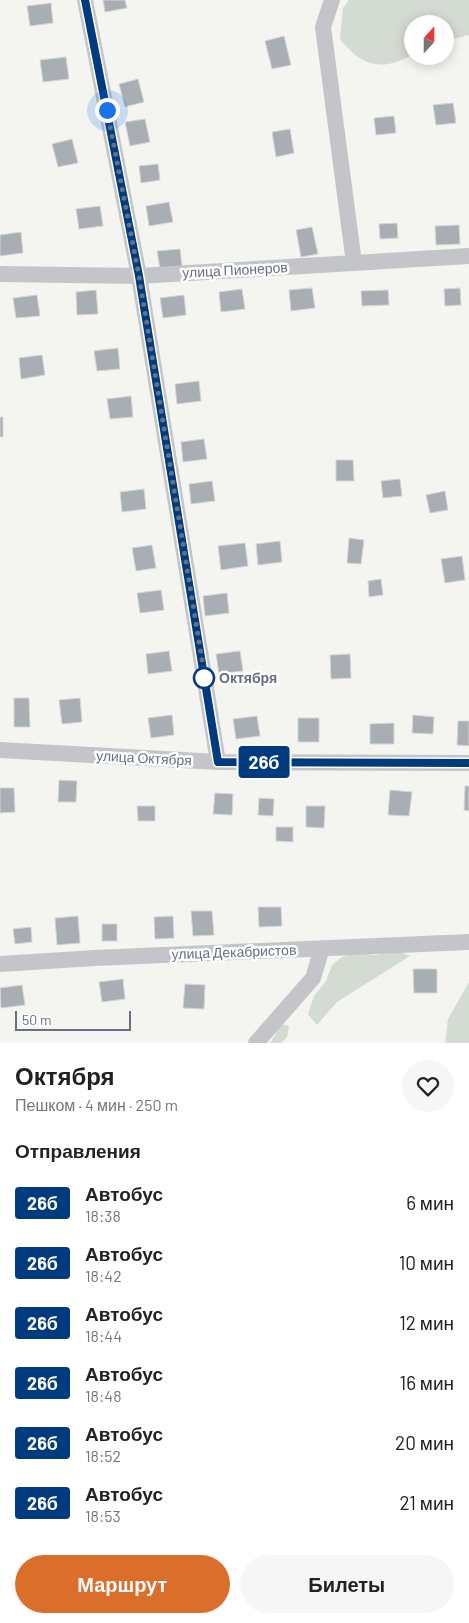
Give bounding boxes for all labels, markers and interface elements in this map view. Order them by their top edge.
north arrow [404,15,454,65]
map controls [404,15,454,65]
your location [95,98,120,123]
street label: улица Пионеров [182,258,288,281]
marker: Октября [193,667,215,689]
place label: Октября [219,669,277,686]
line badge: 26б [235,746,293,778]
street label: улица Октября [96,747,192,768]
text: 26б [249,751,279,773]
street label: улица Декабристов [171,941,297,962]
scale bar [15,1008,131,1031]
text: 50 m [22,1011,51,1028]
button: heart [402,1060,454,1112]
text: Октября [15,1061,115,1090]
text: Пешком · 4 мин · 250 m [15,1095,178,1114]
text: Отправления [15,1139,141,1162]
text: Автобус [85,1182,163,1205]
text: 6 мин [406,1191,454,1214]
text: 26б [27,1192,58,1214]
text: 18:38 [85,1206,121,1225]
text: Автобус [85,1242,163,1265]
text: 10 мин [399,1251,454,1274]
text: 26б [27,1252,58,1274]
text: 18:42 [85,1266,122,1285]
text: Автобус [85,1302,163,1325]
text: 12 мин [399,1311,454,1334]
text: 26б [27,1312,58,1334]
text: 18:44 [85,1326,122,1345]
text: Автобус [85,1362,163,1385]
text: 16 мин [400,1371,454,1394]
text: 26б [27,1372,58,1394]
text: 18:48 [85,1386,122,1405]
text: Автобус [85,1422,163,1445]
text: 20 мин [395,1431,454,1454]
text: 26б [27,1432,58,1454]
text: 18:52 [85,1446,121,1465]
text: Автобус [85,1482,163,1505]
text: 21 мин [399,1491,454,1514]
text: 26б [27,1492,58,1514]
text: 18:53 [85,1506,121,1525]
button: Маршрут [15,1555,230,1613]
button: Билеты [240,1555,454,1613]

